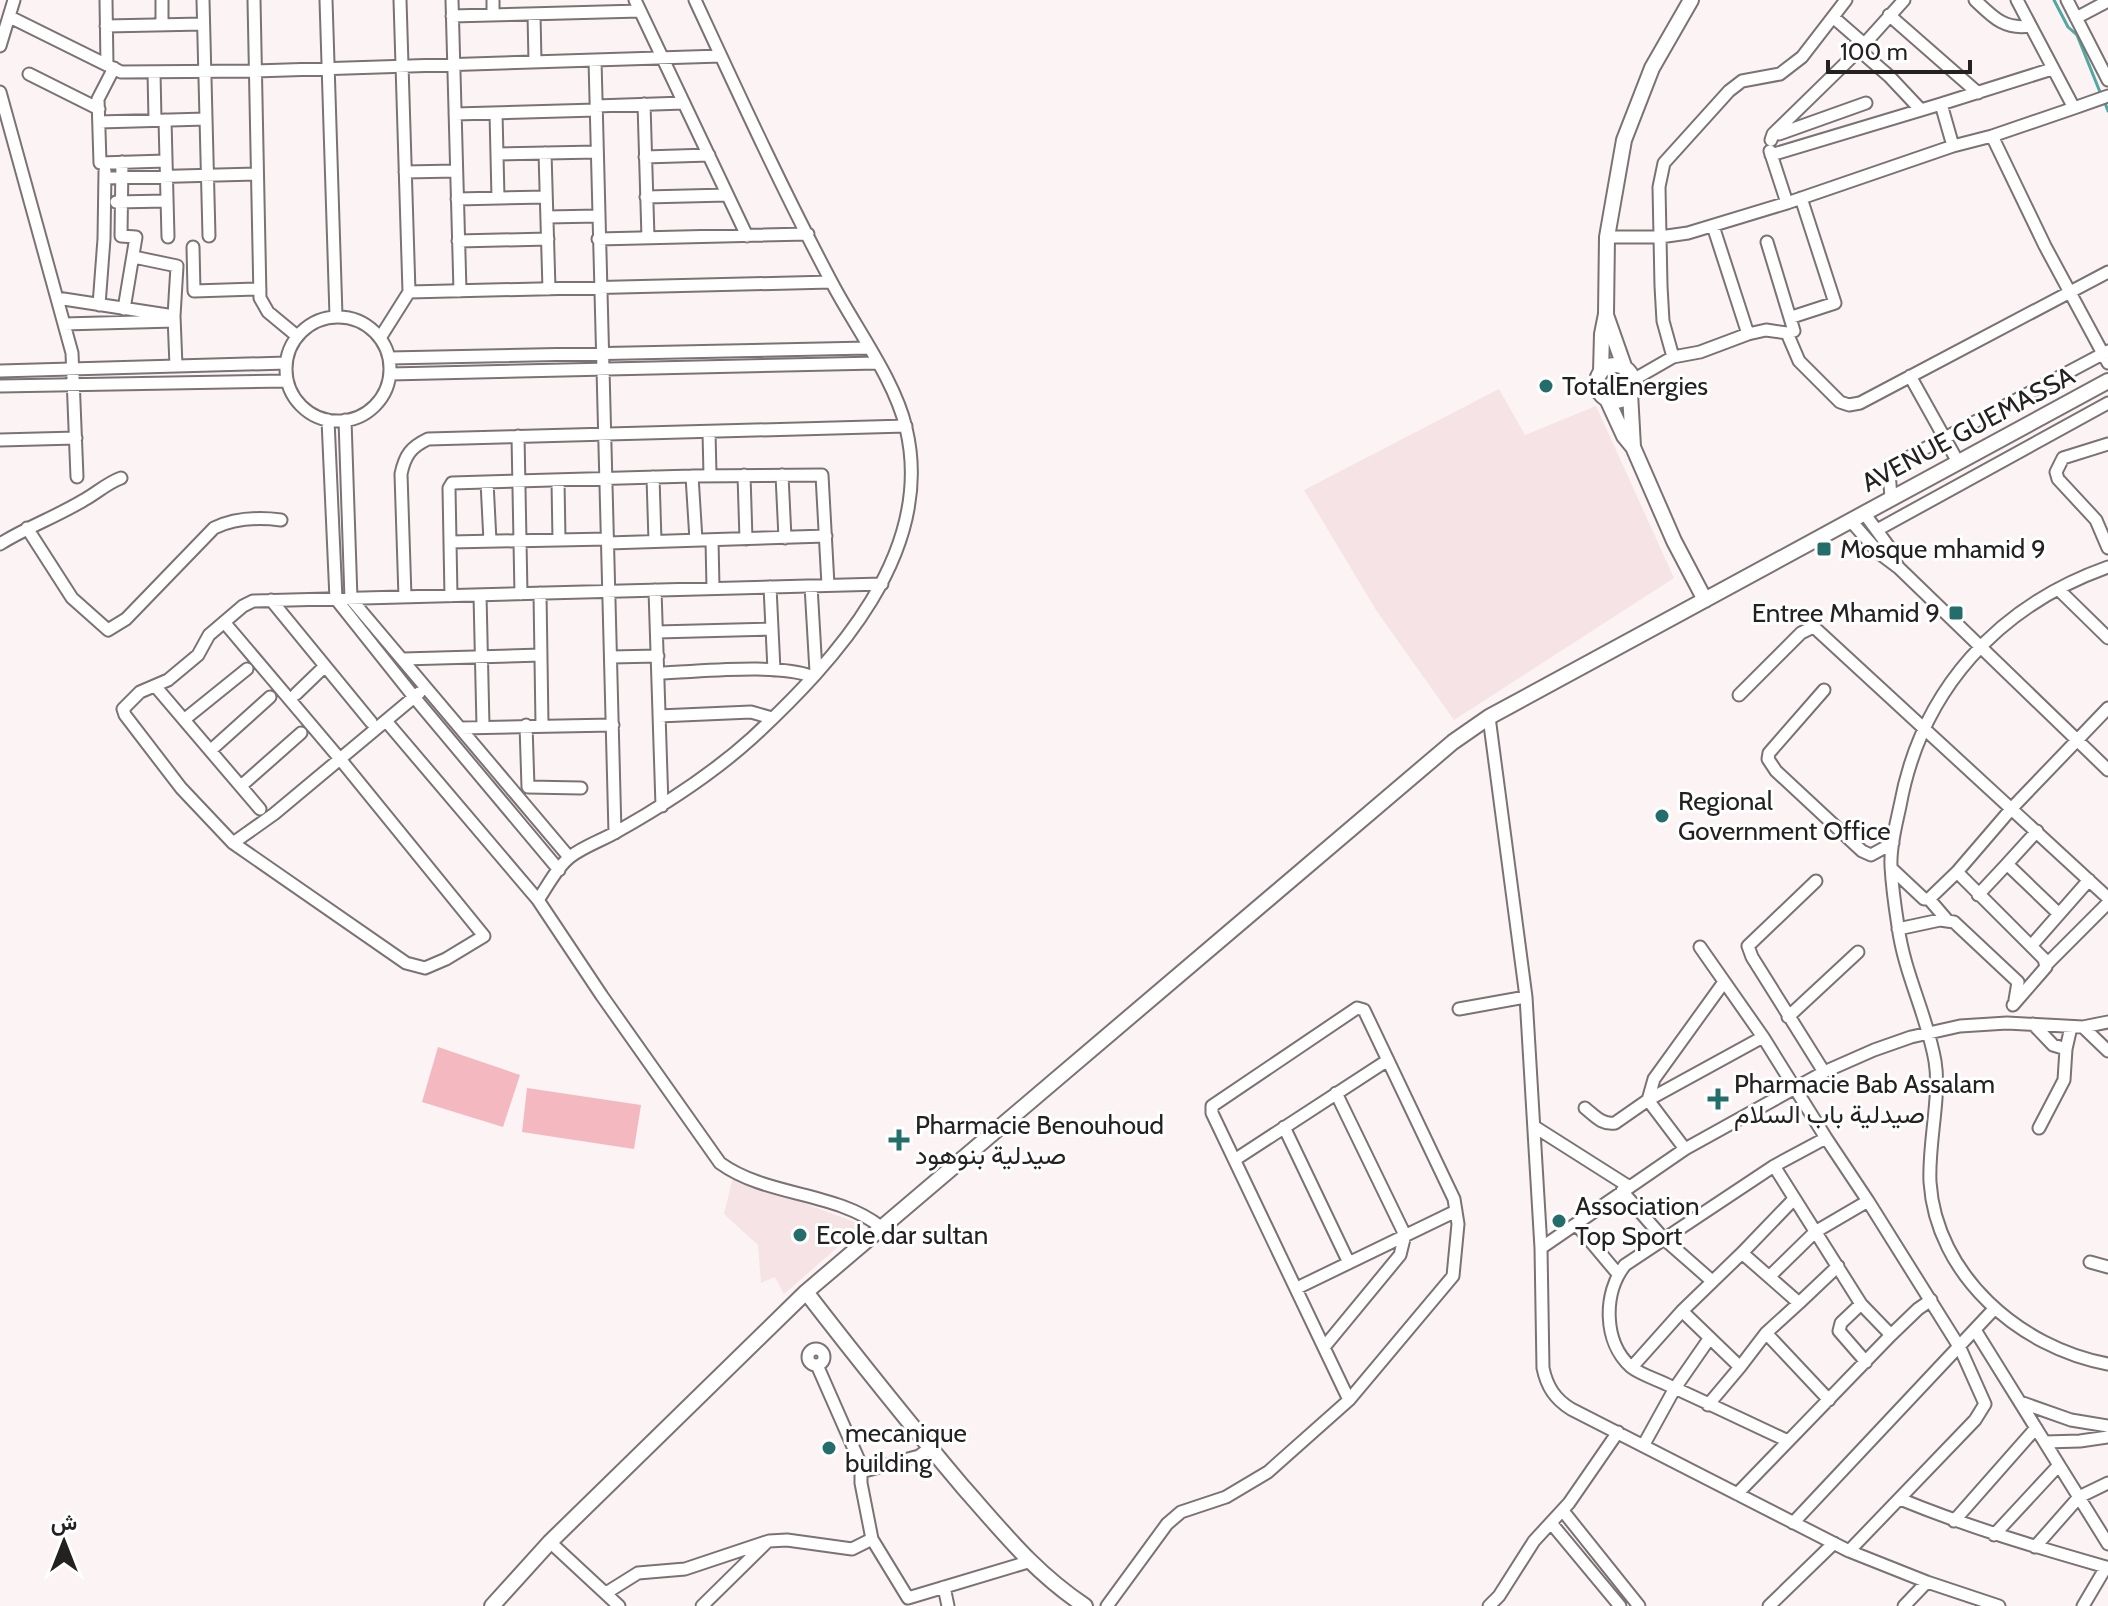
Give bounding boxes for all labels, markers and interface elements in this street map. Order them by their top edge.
scale bar [1828,24,1970,74]
text: 100 m [1840,37,1908,66]
street label: AVENUE GUEMASSA [1856,359,2080,499]
place label: TotalEnergies [1562,370,1708,402]
marker: TotalEnergies [1537,377,1555,395]
place label: Mosque mhamid 9 [1840,533,2046,565]
marker: Mosque mhamid 9 [1815,540,1833,558]
place label: Entree Mhamid 9 [1752,597,1940,629]
marker: Entree Mhamid 9 [1947,604,1965,622]
place label: Regional Government Office [1678,785,1891,847]
marker: Regional Government Office [1653,807,1671,825]
place label: Pharmacie Bab Assalam صيدلية باب السلام [1734,1068,1995,1131]
marker: Pharmacie Bab Assalam صيدلية باب السلام [1709,1090,1727,1108]
place label: Pharmacie Benouhoud صيدلية بنوهود [915,1109,1164,1171]
marker: Pharmacie Benouhoud صيدلية بنوهود [890,1131,908,1149]
place label: Association Top Sport [1575,1190,1700,1252]
marker: Association Top Sport [1550,1212,1568,1230]
place label: Ecole dar sultan [816,1219,988,1251]
marker: Ecole dar sultan [791,1226,809,1244]
place label: mecanique building [845,1417,967,1479]
marker: mecanique building [820,1439,838,1457]
north arrow [24,1502,104,1582]
text: ش [51,1509,77,1536]

